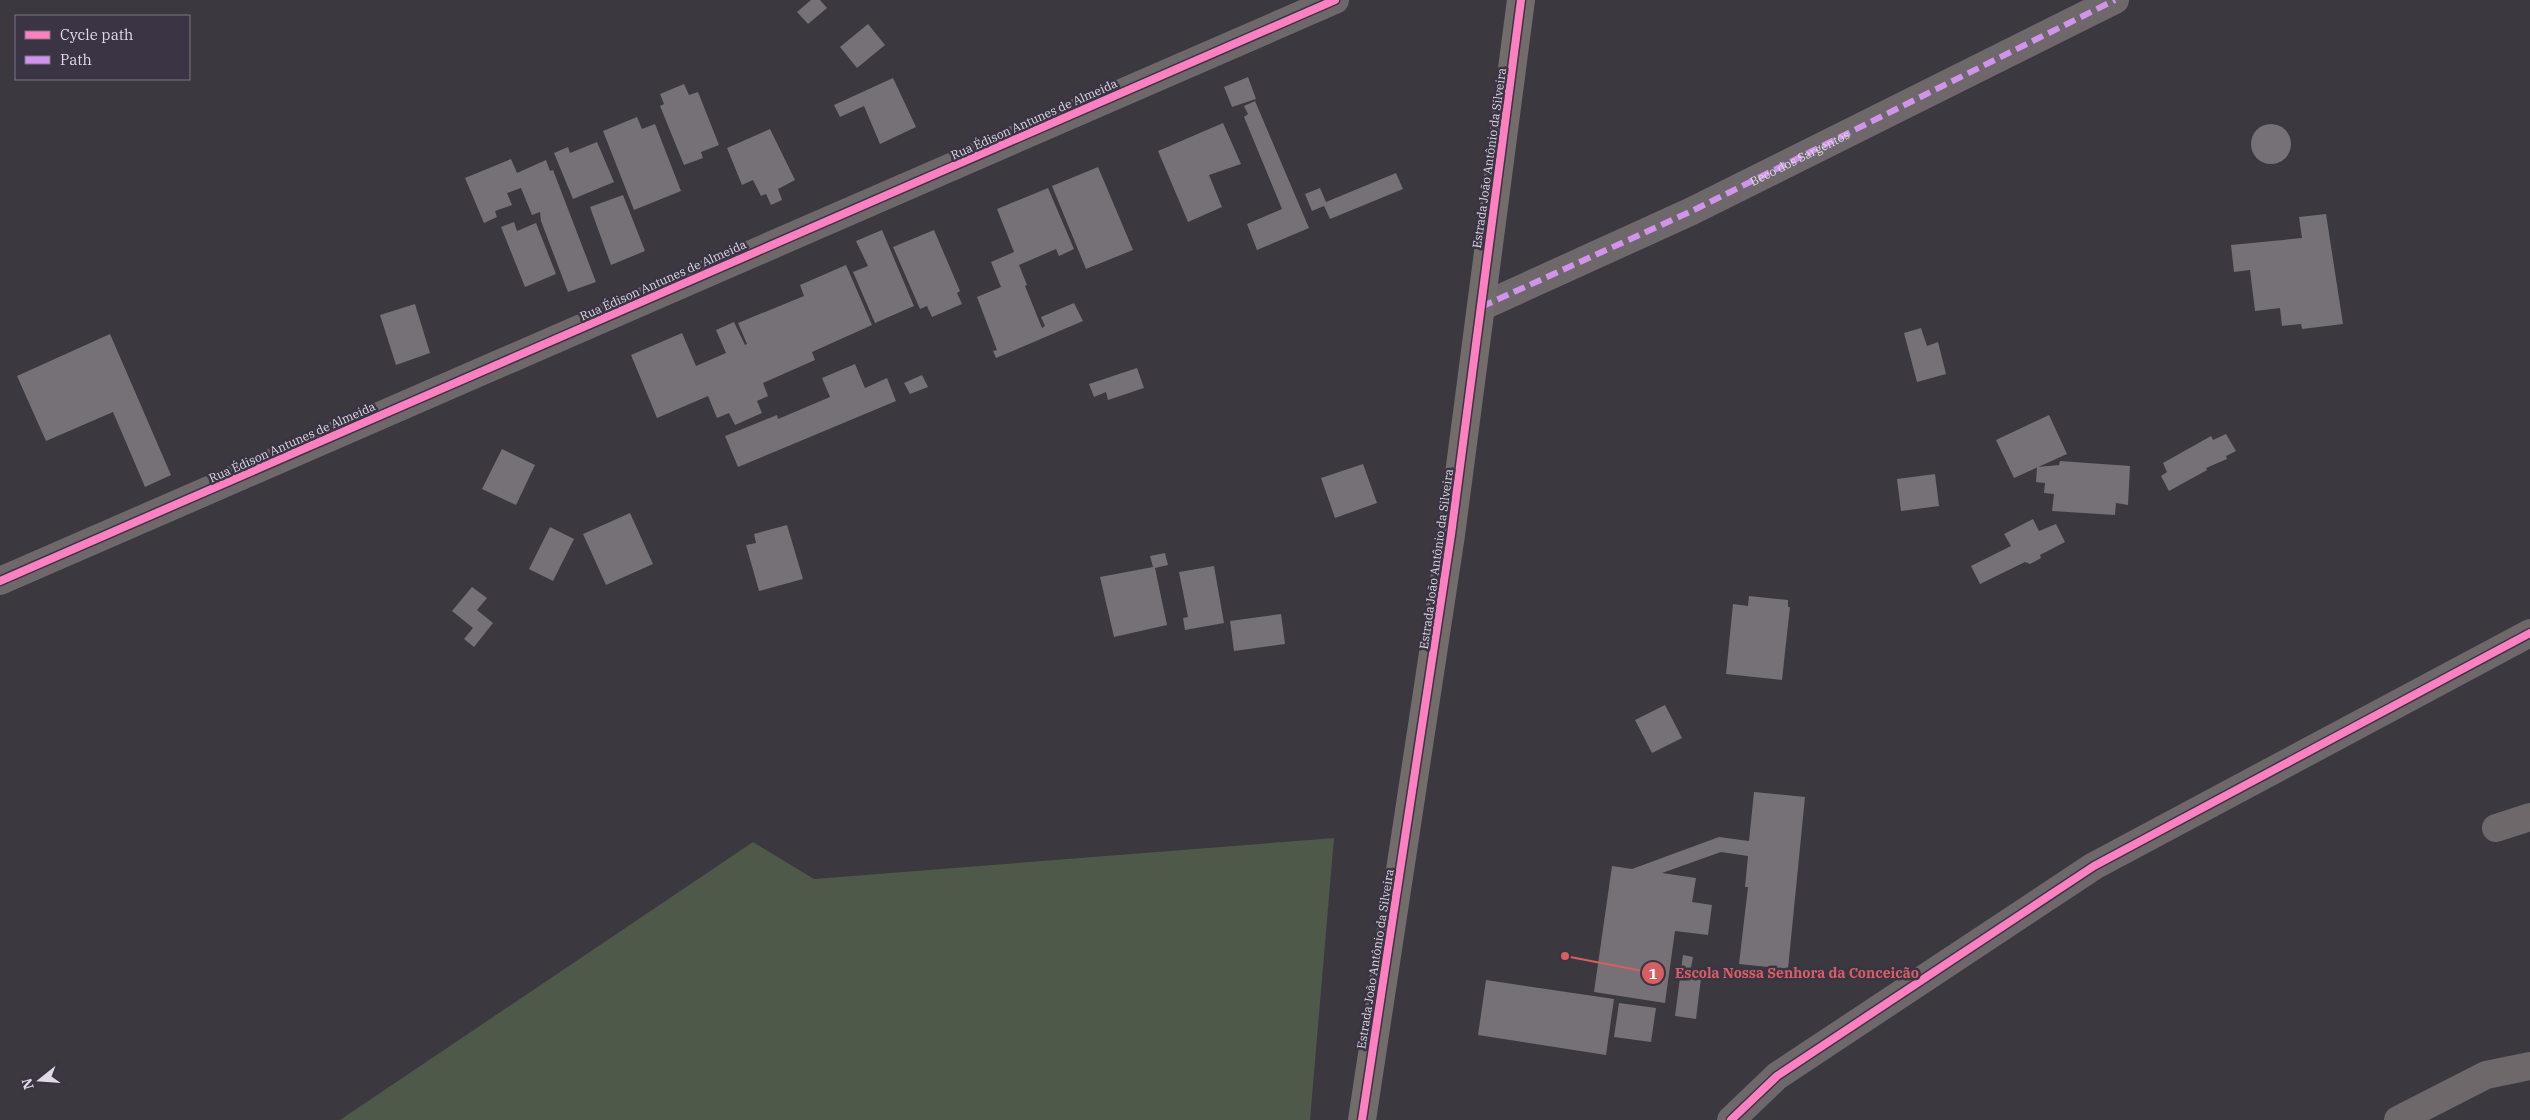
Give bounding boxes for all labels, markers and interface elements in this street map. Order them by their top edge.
legend [15,15,190,80]
text: Cycle path [60,25,133,44]
text: Path [60,50,92,69]
street label: Estrada João Antônio da Silveira [1469,66,1509,249]
street label: Rua Édison Antunes de Almeida [948,75,1120,163]
street label: Beco dos Sargentos [1747,126,1852,188]
street label: Rua Édison Antunes de Almeida [577,236,749,324]
street label: Rua Édison Antunes de Almeida [206,398,378,486]
street label: Estrada João Antônio da Silveira [1416,467,1456,650]
street label: Estrada João Antônio da Silveira [1353,868,1397,1050]
callout: Escola Nossa Senhora da Conceicão [1640,959,1929,988]
text: 1 [1648,964,1658,983]
text: Escola Nossa Senhora da Conceicão [1675,964,1919,982]
north arrow [15,1055,65,1105]
text: N [17,1076,38,1092]

